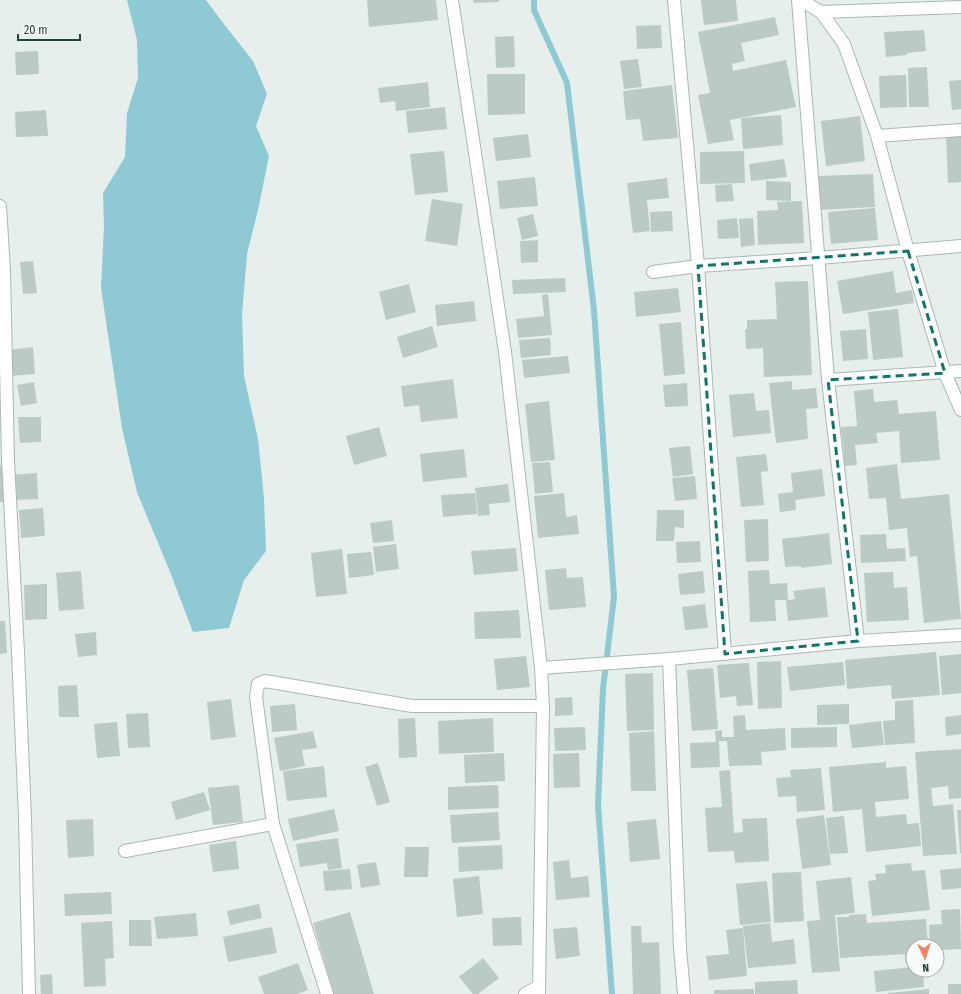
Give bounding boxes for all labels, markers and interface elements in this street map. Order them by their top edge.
scale bar [18,16,80,42]
text: 20 m [24,23,48,37]
north arrow [905,938,945,978]
text: N [922,961,929,974]

